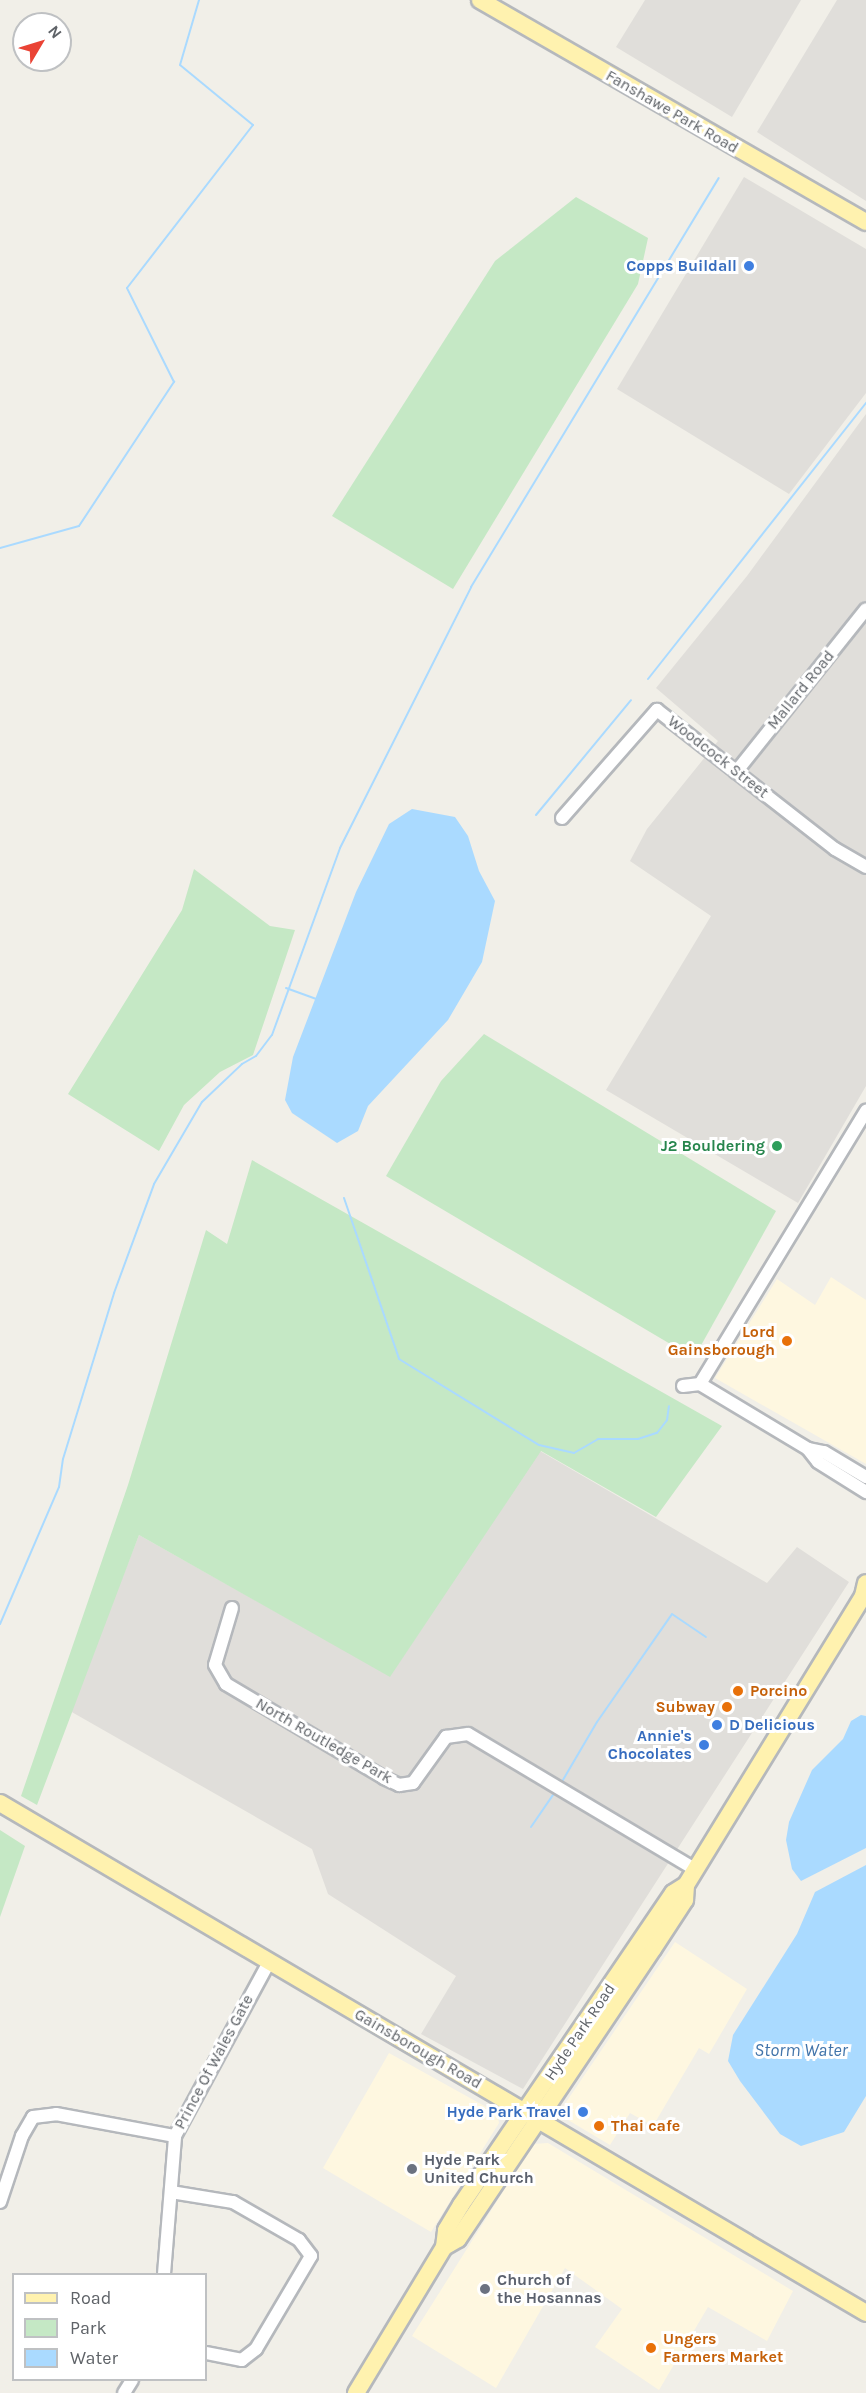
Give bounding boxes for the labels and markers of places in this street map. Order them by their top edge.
place label: Copps Buildall [626,256,737,276]
marker: Copps Buildall [742,259,756,273]
place label: J2 Bouldering [661,1136,765,1156]
marker: J2 Bouldering [770,1139,784,1153]
place label: Lord Gainsborough [668,1322,775,1360]
marker: Lord Gainsborough [780,1334,794,1348]
place label: Porcino [750,1681,807,1701]
marker: Porcino [731,1684,745,1698]
place label: Subway [655,1697,715,1717]
marker: Subway [720,1700,734,1714]
place label: D Delicious [729,1715,815,1735]
marker: D Delicious [710,1718,724,1732]
place label: Annie's Chocolates [608,1726,692,1764]
marker: Annie's Chocolates [697,1738,711,1752]
place label: Hyde Park Travel [446,2102,571,2122]
marker: Hyde Park Travel [576,2105,590,2119]
place label: Thai cafe [611,2116,680,2136]
marker: Thai cafe [592,2119,606,2133]
place label: Hyde Park United Church [424,2150,534,2188]
marker: Hyde Park United Church [405,2162,419,2176]
place label: Church of the Hosannas [497,2270,602,2308]
marker: Church of the Hosannas [478,2282,492,2296]
place label: Ungers Farmers Market [663,2329,783,2367]
marker: Ungers Farmers Market [644,2341,658,2355]

